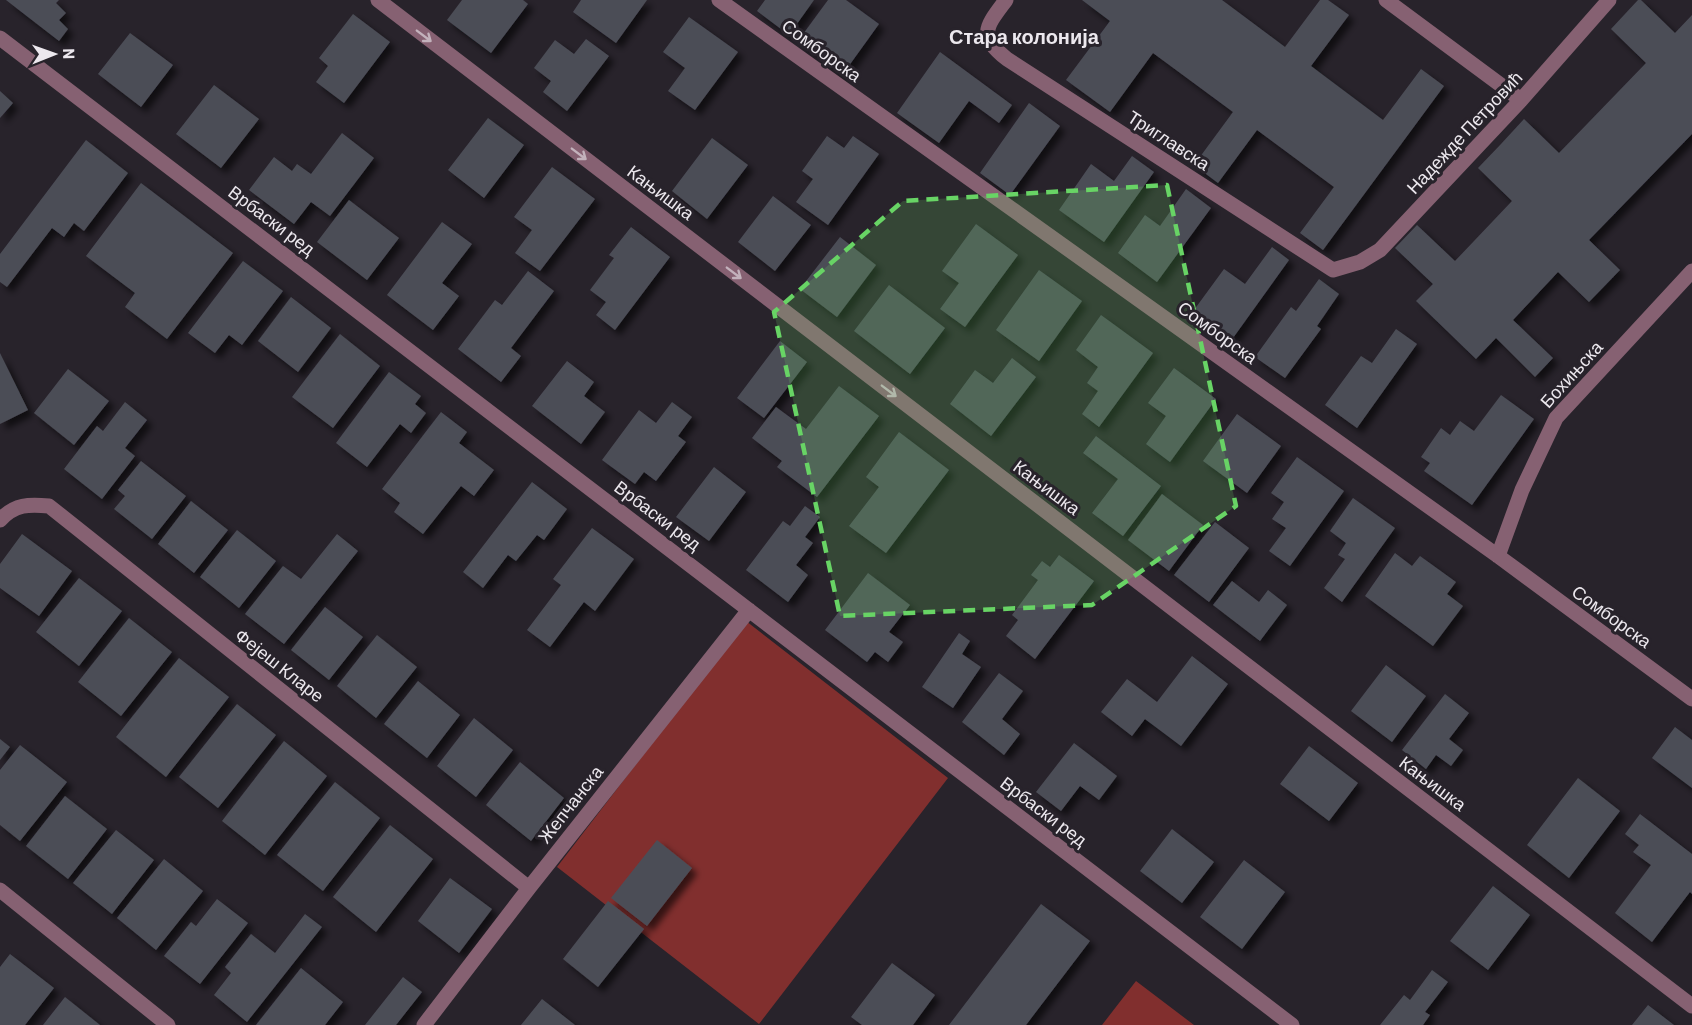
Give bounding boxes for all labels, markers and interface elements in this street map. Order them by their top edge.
street label: Сомборска [778,14,867,87]
north arrow [24,24,84,84]
district label: Стара колонија [949,24,1100,48]
one-way arrow [416,29,432,42]
text: N [60,48,79,59]
street label: Надежде Петровић [1401,66,1527,198]
street label: Триглавска [1124,105,1215,175]
one-way arrow [571,148,587,160]
street label: Кањишка [623,160,700,225]
street label: Врбаски ред [224,180,320,260]
one-way arrow [726,266,742,279]
street label: Сомборска [1174,296,1263,369]
street label: Бохињска [1535,335,1607,412]
one-way arrow [881,384,897,397]
street label: Кањишка [1009,455,1086,520]
street label: Врбаски ред [610,475,706,555]
street label: Сомборска [1568,580,1657,653]
street label: Фејеш Кларе [231,623,329,707]
street label: Кањишка [1395,751,1472,816]
street label: Жепчанска [533,760,608,847]
street label: Врбаски ред [996,771,1092,851]

